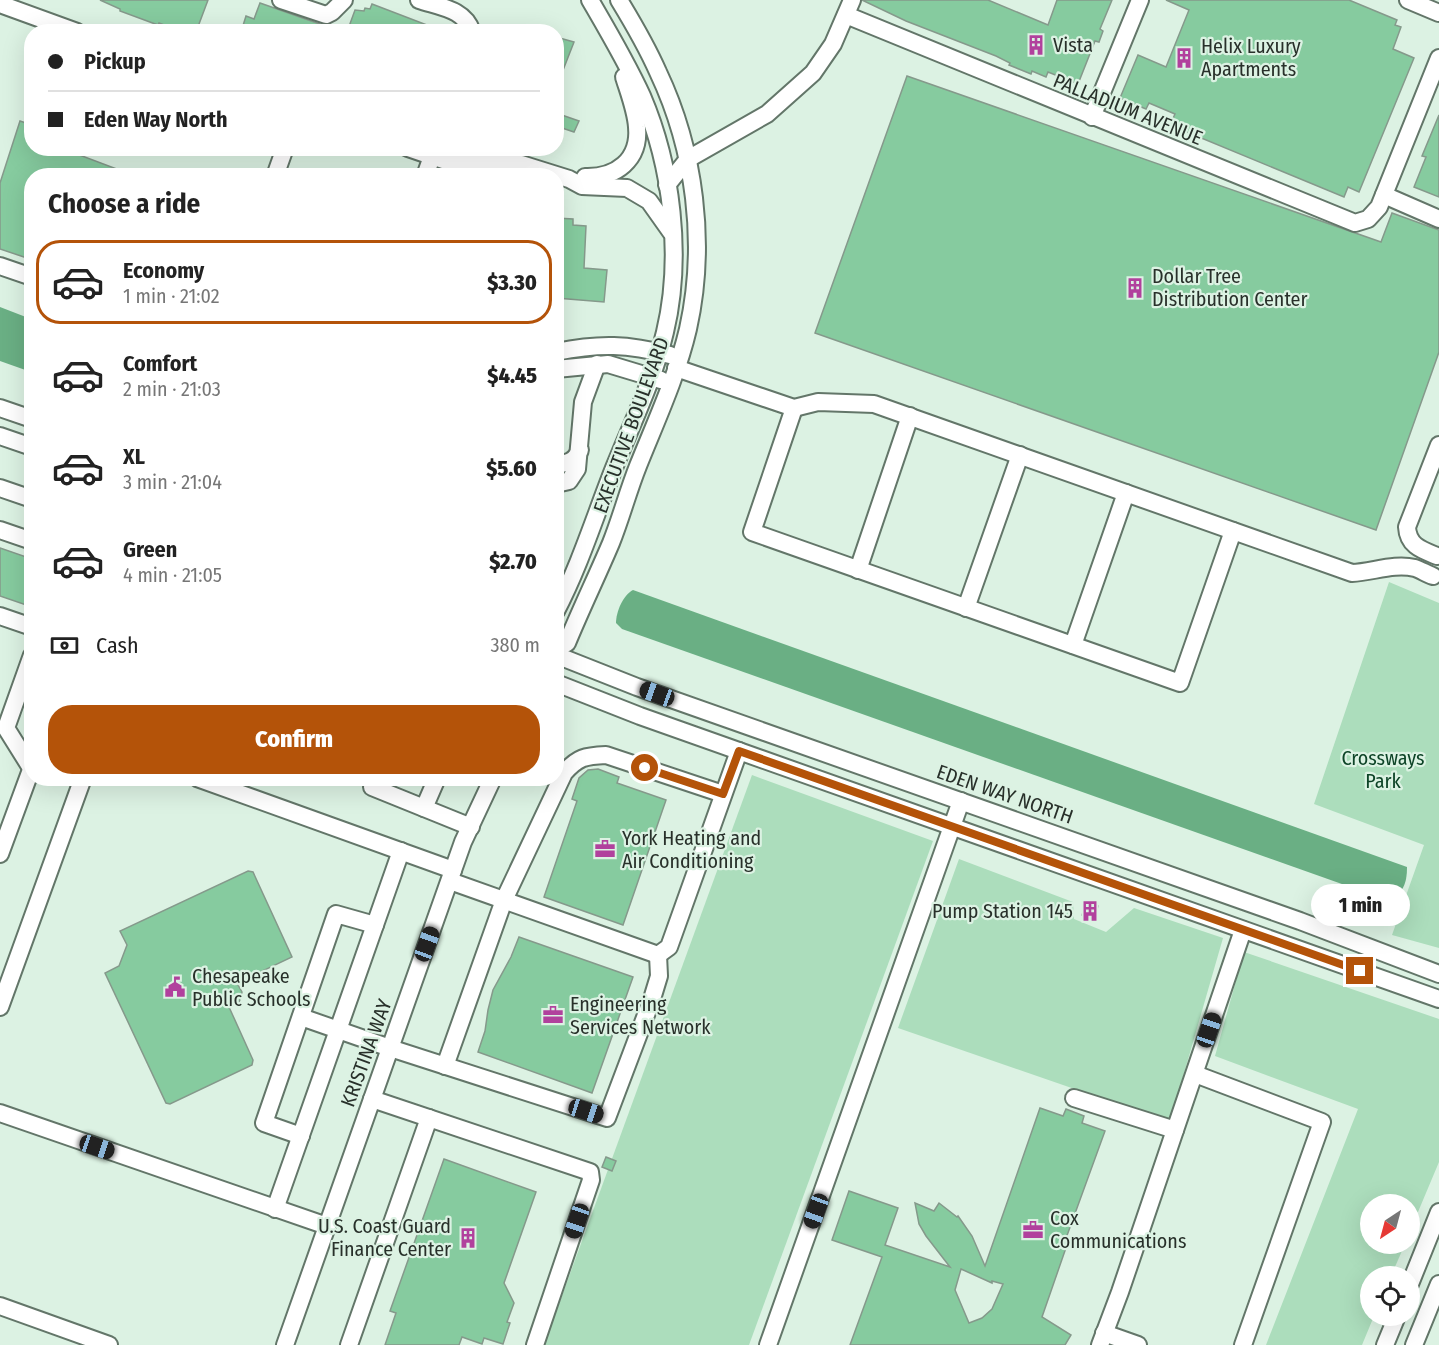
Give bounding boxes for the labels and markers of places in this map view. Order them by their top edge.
building icon: Vista [1024,33,1048,57]
place label: Vista [1053,33,1093,57]
place label: Helix Luxury Apartments [1201,34,1301,81]
building icon: Helix Luxury Apartments [1172,46,1196,70]
place label: Dollar Tree Distribution Center [1152,264,1307,311]
building icon: Dollar Tree Distribution Center [1123,276,1147,300]
place label: York Heating and Air Conditioning [622,826,761,873]
office icon: York Heating and Air Conditioning [593,837,617,861]
place label: Pump Station 145 [932,899,1073,923]
building icon: Pump Station 145 [1078,899,1102,923]
place label: Chesapeake Public Schools [192,964,311,1011]
public building icon: Chesapeake Public Schools [163,975,187,999]
place label: Engineering Services Network [570,992,711,1039]
office icon: Engineering Services Network [541,1003,565,1027]
place label: Cox Communications [1050,1206,1186,1253]
place label: U.S. Coast Guard Finance Center [318,1214,451,1261]
office icon: Cox Communications [1021,1218,1045,1242]
building icon: U.S. Coast Guard Finance Center [456,1226,480,1250]

